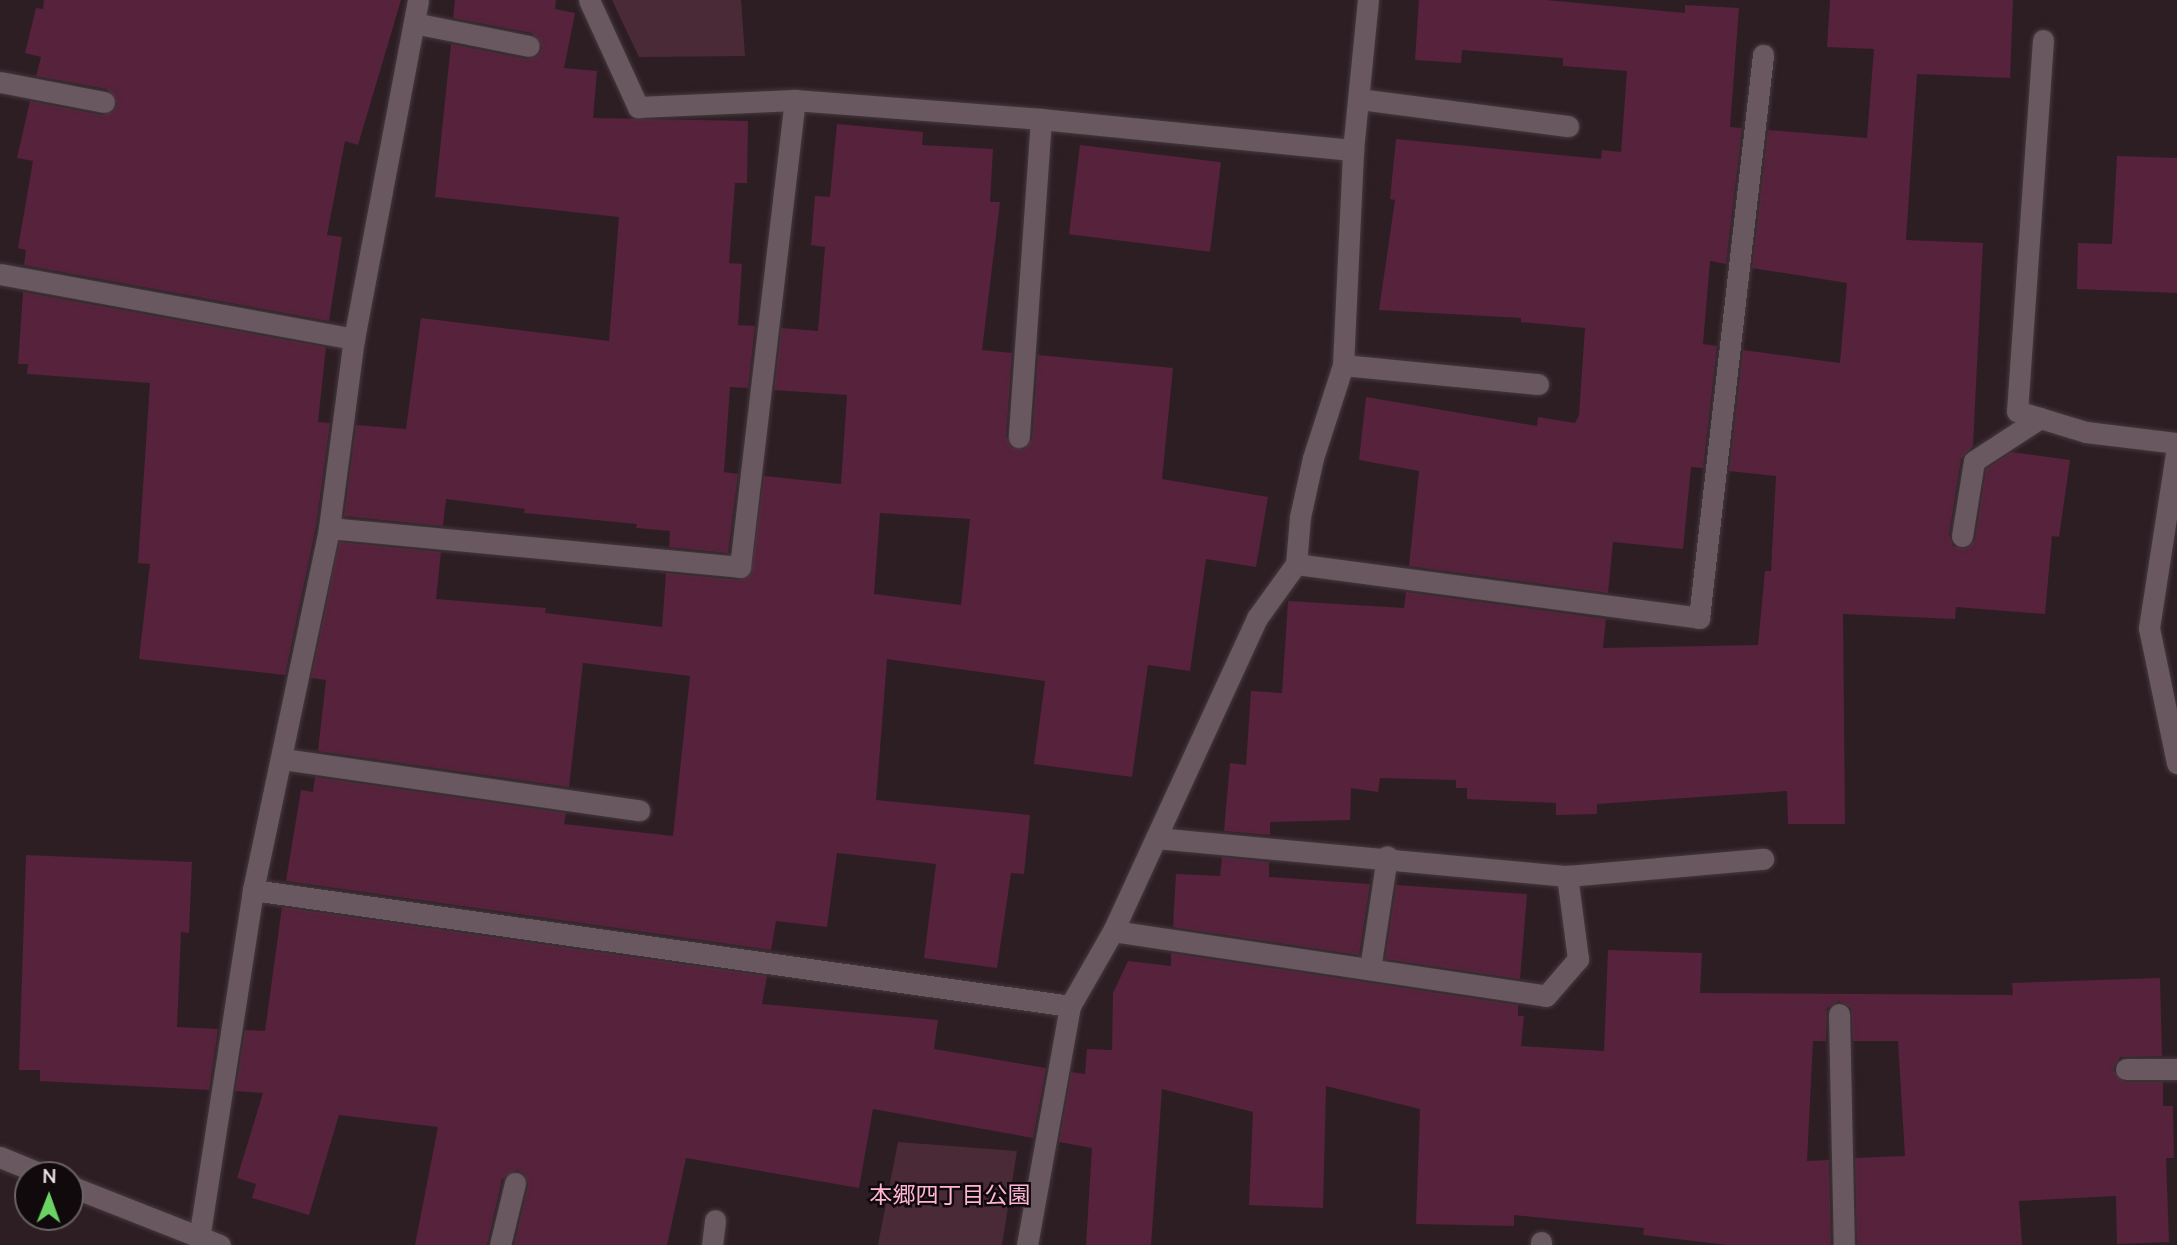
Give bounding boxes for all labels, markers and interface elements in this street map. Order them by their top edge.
north arrow [14,1161,84,1231]
text: N [42,1164,57,1190]
park label: 本郷四丁目公園 [870,1182,1030,1210]

